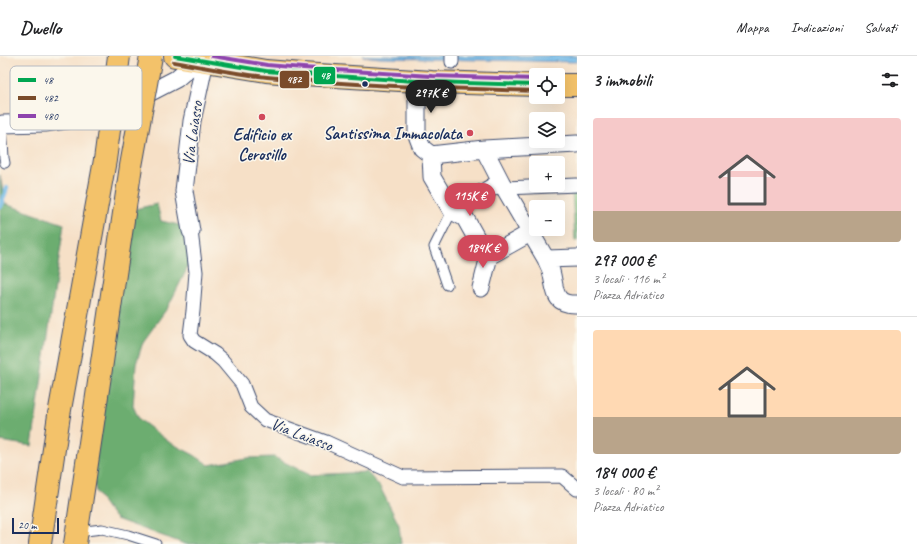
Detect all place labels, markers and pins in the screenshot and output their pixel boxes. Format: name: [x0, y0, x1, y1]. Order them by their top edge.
unlabelled marker: [360, 79, 370, 89]
pin: 297K €: [398, 80, 464, 114]
marker: Edificio ex Cerosillo: [257, 112, 267, 122]
place label: Santissima Immacolata: [323, 123, 464, 144]
place label: Edificio ex Cerosillo: [233, 124, 293, 165]
marker: Santissima Immacolata: [465, 128, 475, 138]
pin: 115K €: [437, 183, 503, 217]
pin: 184K €: [450, 235, 516, 269]

